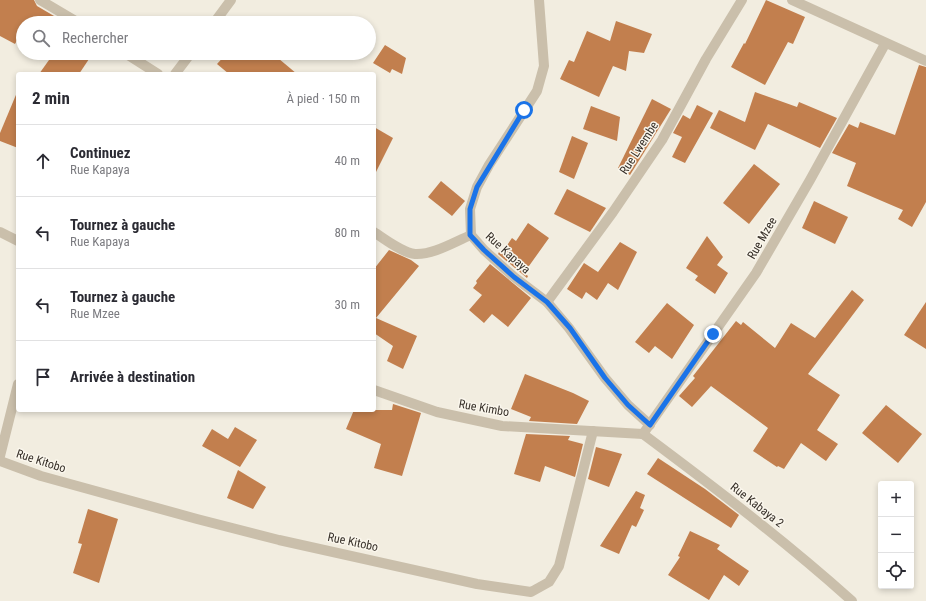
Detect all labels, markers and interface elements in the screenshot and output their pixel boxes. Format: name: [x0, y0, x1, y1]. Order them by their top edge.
search box: [16, 16, 376, 60]
icon: search: [30, 27, 52, 49]
text: Rechercher: [62, 29, 128, 47]
text: 2 min: [32, 88, 70, 108]
text: À pied · 150 m: [286, 91, 360, 106]
route start: [515, 101, 533, 119]
street label: Rue Lwembe: [617, 119, 661, 177]
text: Continuez: [70, 144, 131, 162]
icon: ahead: [32, 150, 54, 172]
text: 40 m: [334, 153, 360, 168]
text: Rue Kapaya: [70, 162, 130, 177]
street label: Rue Mzee: [744, 214, 780, 261]
text: Tournez à gauche: [70, 216, 175, 234]
icon: left: [32, 222, 54, 244]
text: 80 m: [334, 225, 360, 240]
street label: Rue Kapaya: [483, 229, 533, 277]
text: Rue Kapaya: [70, 234, 130, 249]
text: Tournez à gauche: [70, 288, 175, 306]
icon: left: [32, 294, 54, 316]
text: 30 m: [334, 297, 360, 312]
text: Rue Mzee: [70, 306, 120, 321]
route end: [704, 325, 722, 343]
icon: arrive: [32, 366, 54, 388]
text: Arrivée à destination: [70, 368, 195, 386]
street label: Rue Kimbo: [458, 397, 510, 419]
street label: Rue Kitobo: [14, 446, 68, 476]
street label: Rue Kabaya 2: [728, 480, 786, 530]
map controls: [878, 481, 914, 589]
button: +: [878, 481, 914, 517]
button: −: [878, 517, 914, 553]
street label: Rue Kitobo: [326, 530, 380, 554]
button: locate: [878, 553, 914, 589]

